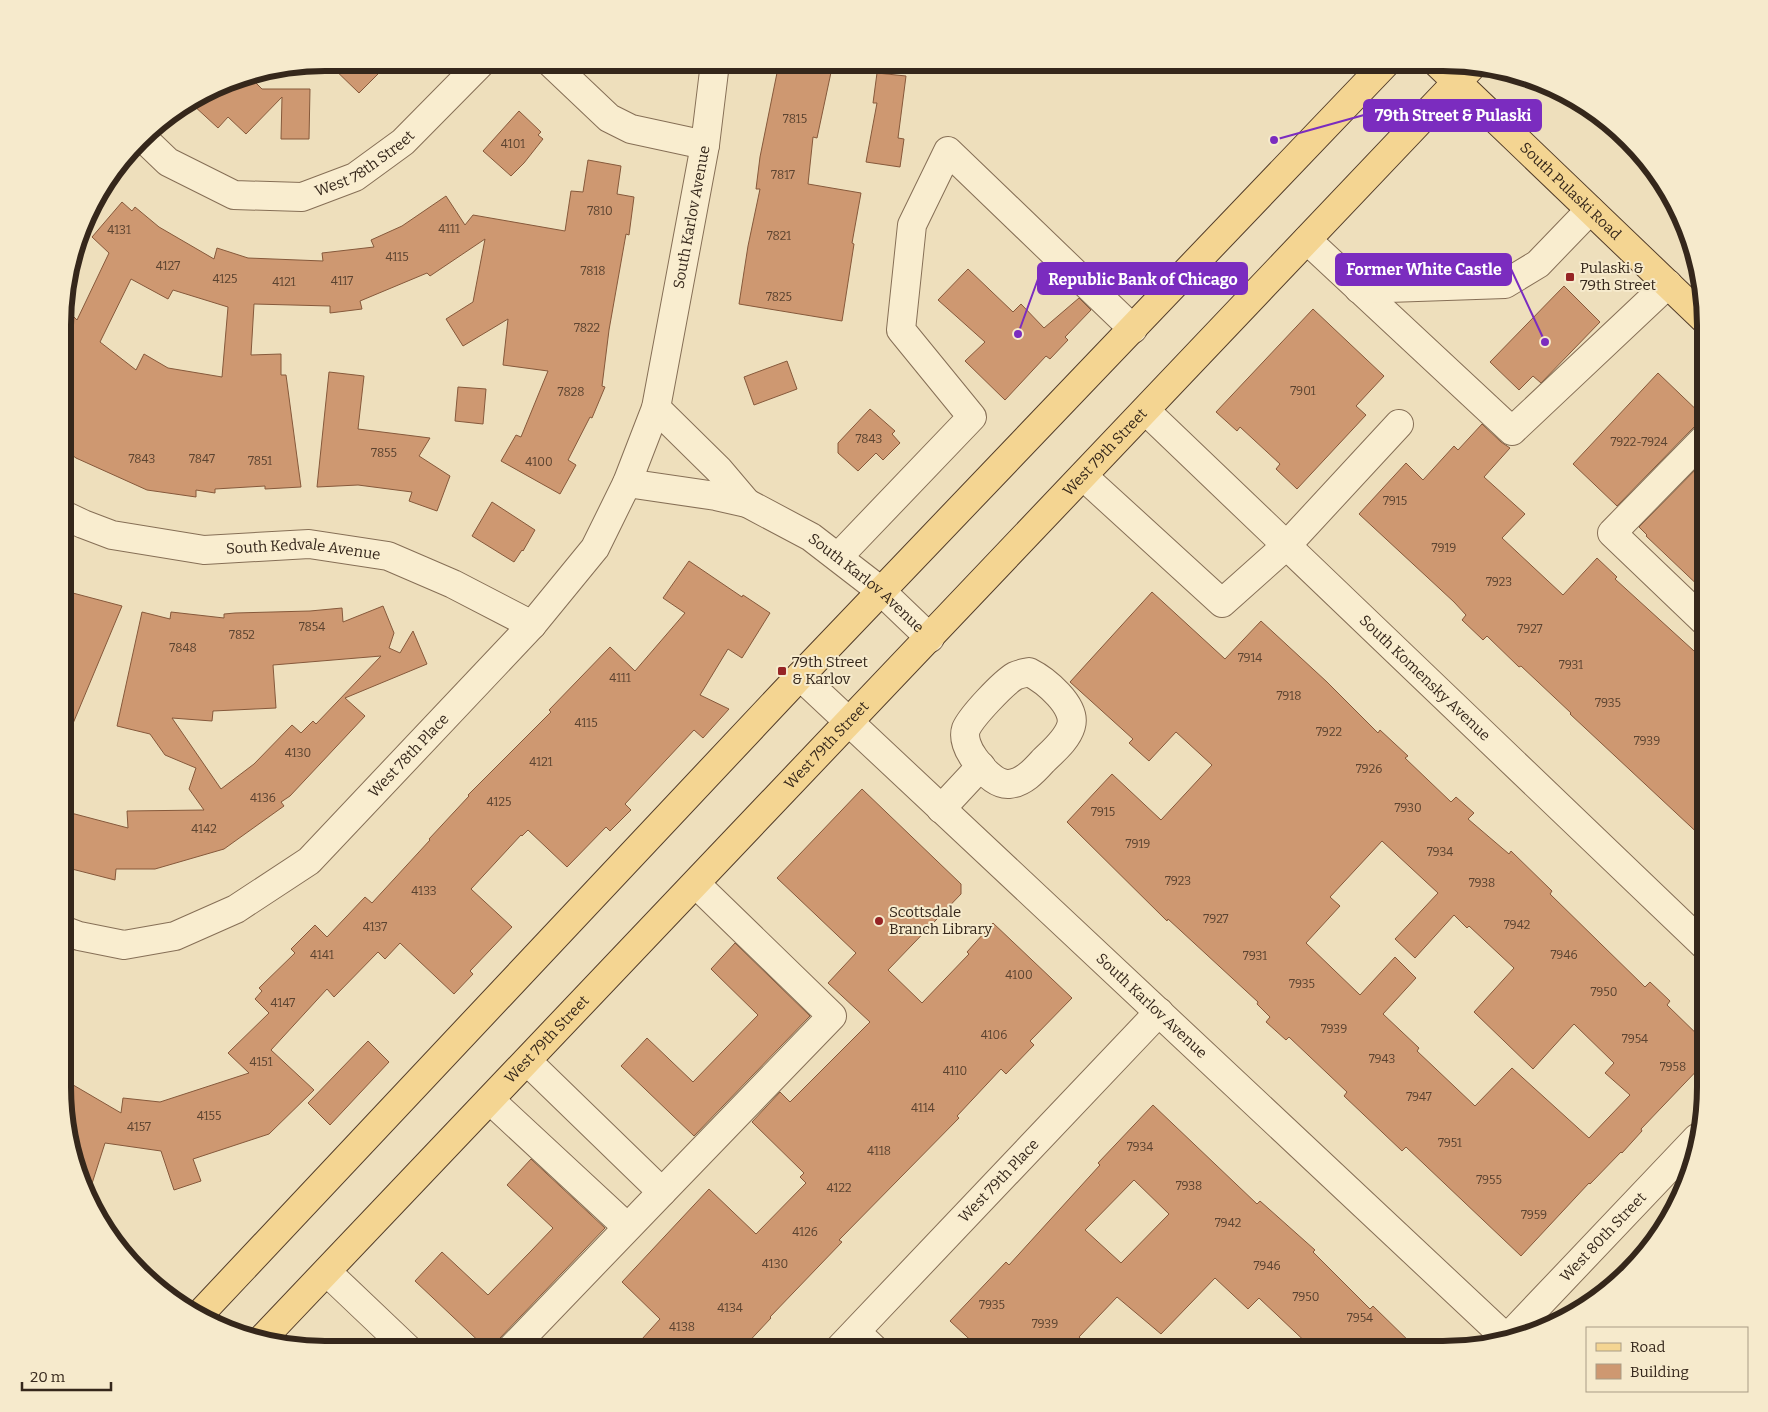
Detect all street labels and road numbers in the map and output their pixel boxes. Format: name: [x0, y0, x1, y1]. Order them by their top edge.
street label: West 78th Street: [312, 126, 419, 200]
street label: South Pulaski Road: [1516, 138, 1625, 244]
street label: South Karlov Avenue: [669, 144, 714, 290]
street label: West 79th Street: [1059, 404, 1151, 500]
street label: South Karlov Avenue: [805, 529, 928, 636]
street label: South Kedvale Avenue: [225, 535, 382, 564]
street label: South Komensky Avenue: [1356, 611, 1494, 745]
street label: West 79th Street: [781, 697, 873, 793]
street label: West 78th Place: [365, 710, 453, 801]
street label: South Karlov Avenue: [1092, 949, 1211, 1062]
street label: West 79th Street: [501, 991, 593, 1087]
street label: West 79th Place: [955, 1135, 1043, 1226]
street label: West 80th Street: [1556, 1188, 1650, 1285]

